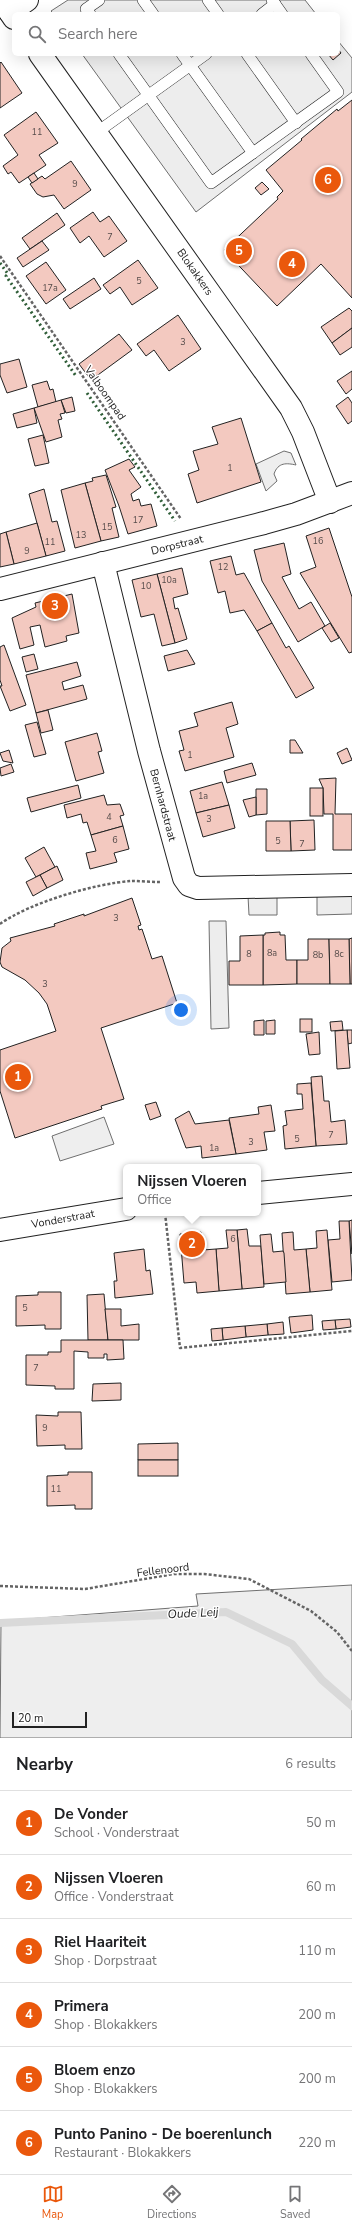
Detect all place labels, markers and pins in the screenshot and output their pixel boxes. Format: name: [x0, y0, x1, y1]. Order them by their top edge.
pin: 6: [315, 165, 341, 195]
pin: 5: [226, 236, 252, 266]
pin: 4: [279, 249, 305, 279]
pin: 3: [42, 591, 68, 621]
pin: 1: [5, 1062, 31, 1092]
pin: 2: [179, 1229, 205, 1259]

